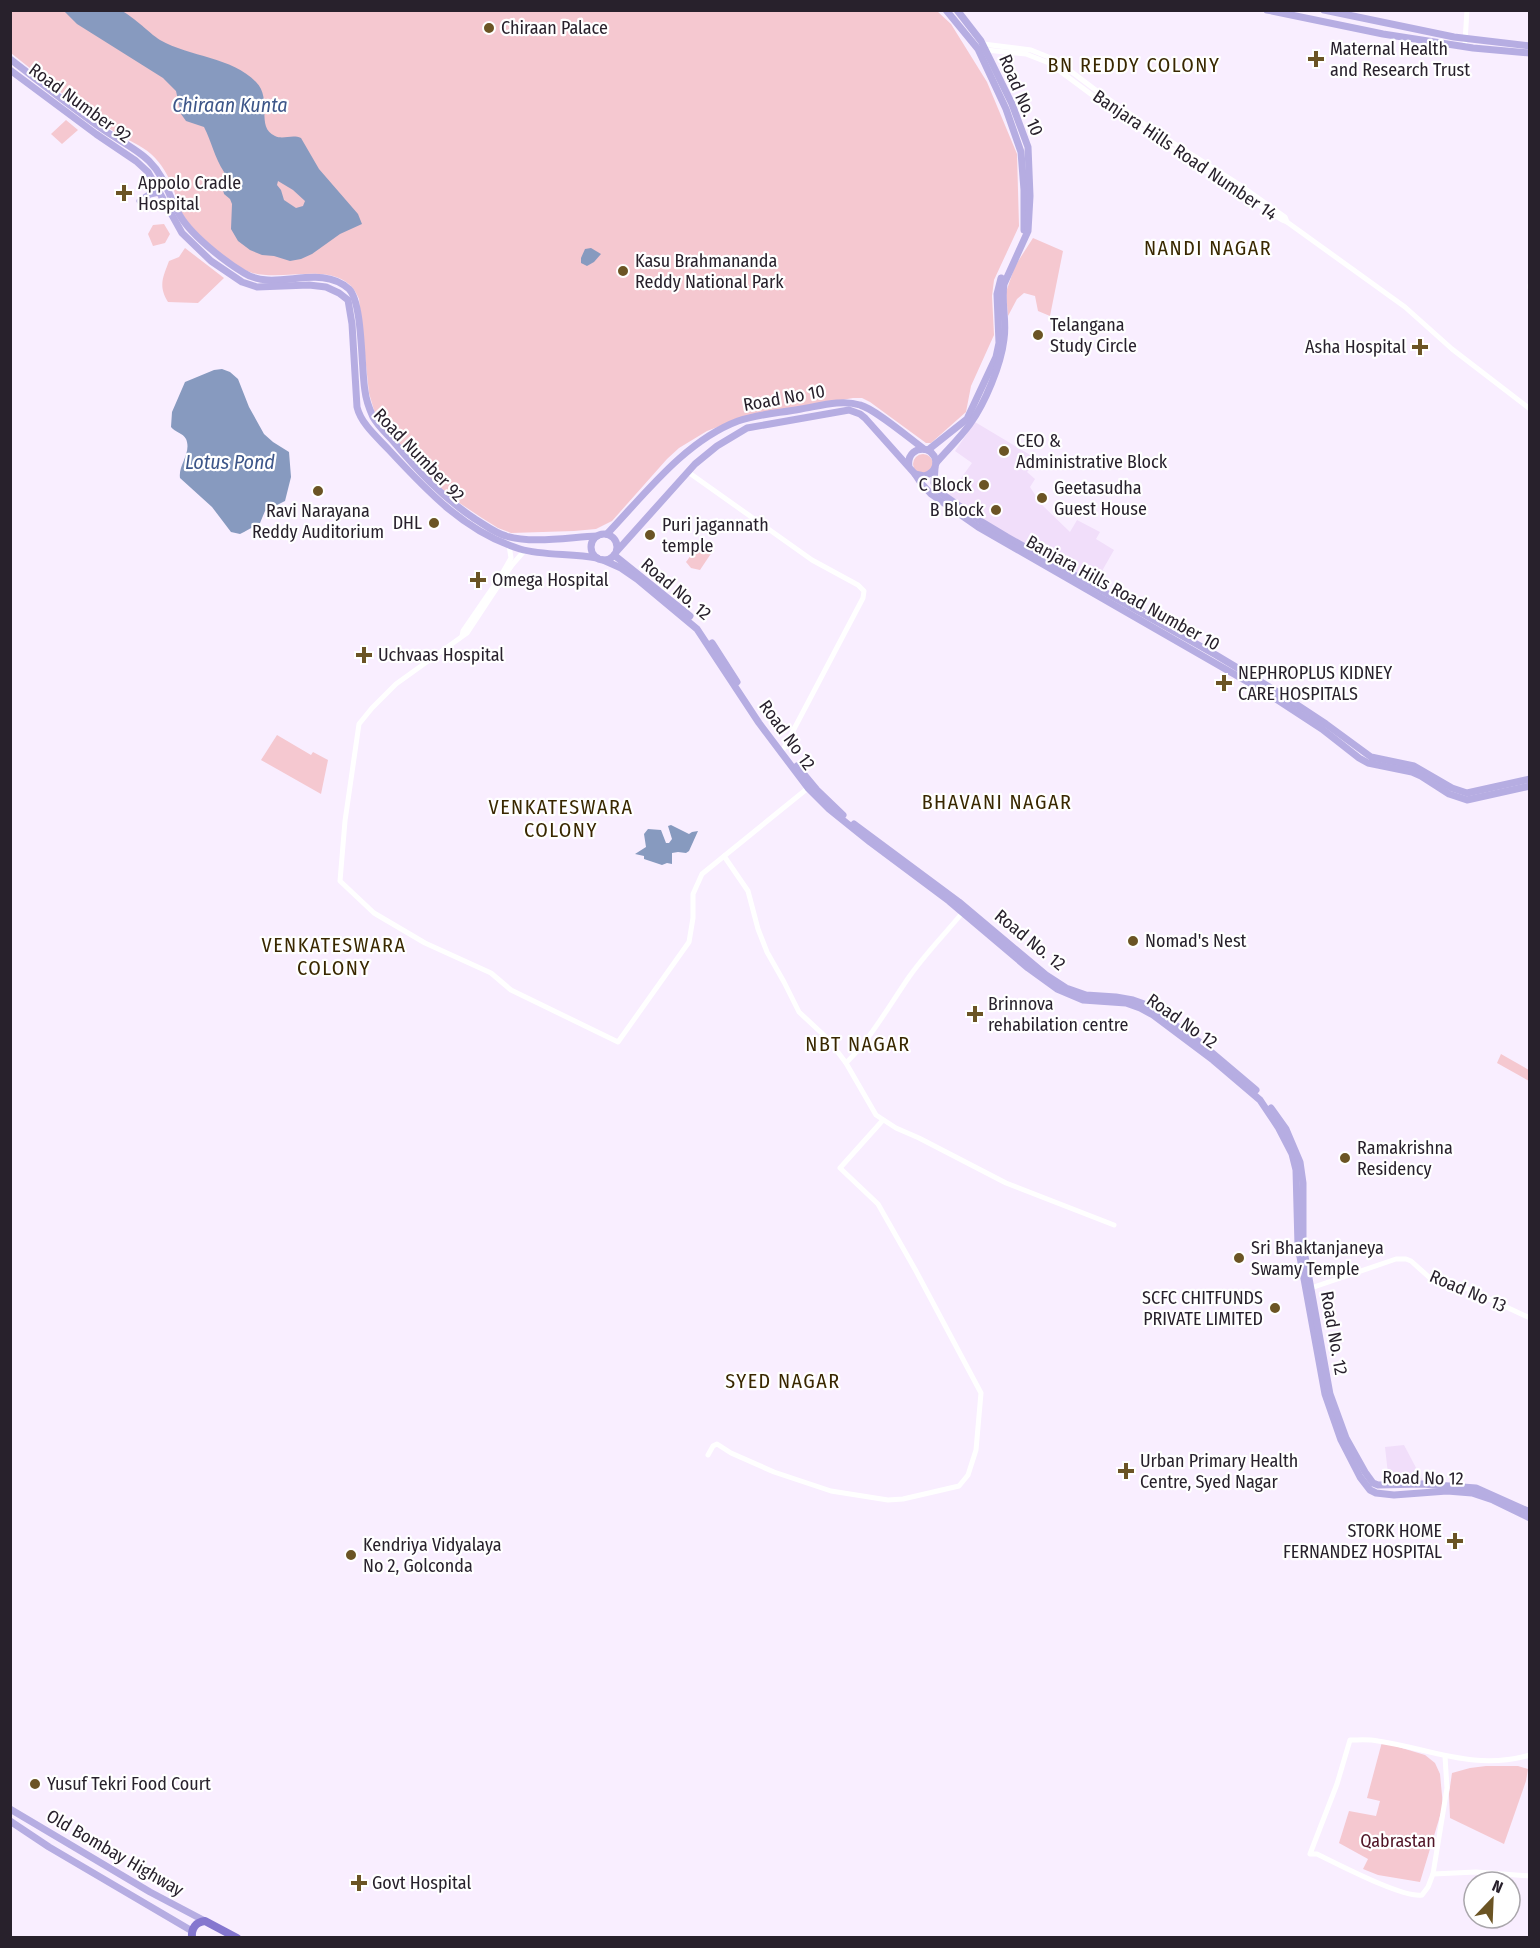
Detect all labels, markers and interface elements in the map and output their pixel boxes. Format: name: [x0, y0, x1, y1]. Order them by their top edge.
place label: Chiraan Palace: [501, 17, 608, 39]
marker: Chiraan Palace: [482, 21, 496, 35]
place label: Maternal Health and Research Trust: [1330, 38, 1470, 81]
marker: Maternal Health and Research Trust: [1307, 50, 1325, 68]
street label: Road No. 10: [994, 51, 1048, 139]
district label: BN REDDY COLONY: [1048, 53, 1220, 77]
street label: Road Number 92: [25, 59, 135, 148]
street label: Banjara Hills Road Number 14: [1089, 85, 1282, 225]
water label: Chiraan Kunta: [172, 93, 288, 117]
place label: Appolo Cradle Hospital: [138, 172, 241, 215]
marker: Appolo Cradle Hospital: [115, 184, 133, 202]
district label: NANDI NAGAR: [1144, 236, 1272, 260]
place label: Kasu Brahmananda Reddy National Park: [635, 250, 784, 293]
marker: Kasu Brahmananda Reddy National Park: [616, 264, 630, 278]
place label: Telangana Study Circle: [1050, 314, 1137, 357]
marker: Telangana Study Circle: [1031, 328, 1045, 342]
place label: Asha Hospital: [1305, 336, 1406, 358]
marker: Asha Hospital: [1411, 338, 1429, 356]
street label: Road No 10: [741, 380, 827, 416]
street label: Road Number 92: [369, 404, 469, 506]
place label: CEO & Administrative Block: [1016, 430, 1168, 473]
marker: CEO & Administrative Block: [997, 444, 1011, 458]
water label: Lotus Pond: [185, 450, 275, 474]
place label: C Block: [919, 474, 973, 496]
place label: Geetasudha Guest House: [1054, 477, 1147, 520]
marker: C Block: [977, 478, 991, 492]
marker: Ravi Narayana Reddy Auditorium: [311, 484, 325, 498]
marker: Geetasudha Guest House: [1035, 491, 1049, 505]
place label: B Block: [930, 499, 985, 521]
place label: Ravi Narayana Reddy Auditorium: [252, 500, 384, 543]
marker: B Block: [989, 503, 1003, 517]
place label: DHL: [393, 512, 422, 534]
place label: Puri jagannath temple: [662, 514, 769, 557]
marker: DHL: [427, 516, 441, 530]
marker: Puri jagannath temple: [643, 528, 657, 542]
street label: Banjara Hills Road Number 10: [1022, 530, 1224, 656]
street label: Road No. 12: [636, 553, 716, 625]
place label: Omega Hospital: [492, 569, 609, 591]
marker: Omega Hospital: [469, 571, 487, 589]
place label: Uchvaas Hospital: [378, 644, 504, 666]
marker: Uchvaas Hospital: [355, 646, 373, 664]
place label: NEPHROPLUS KIDNEY CARE HOSPITALS: [1238, 662, 1392, 705]
marker: NEPHROPLUS KIDNEY CARE HOSPITALS: [1215, 674, 1233, 692]
street label: Road No 12: [754, 696, 820, 774]
district label: BHAVANI NAGAR: [922, 790, 1072, 814]
district label: VENKATESWARA COLONY: [489, 795, 633, 842]
street label: Road No. 12: [990, 905, 1070, 975]
place label: Nomad's Nest: [1145, 930, 1247, 952]
district label: VENKATESWARA COLONY: [262, 933, 406, 980]
marker: Nomad's Nest: [1126, 934, 1140, 948]
street label: Road No 12: [1142, 989, 1222, 1053]
place label: Brinnova rehabilation centre: [988, 993, 1129, 1036]
marker: Brinnova rehabilation centre: [966, 1005, 984, 1023]
district label: NBT NAGAR: [805, 1032, 911, 1056]
place label: Ramakrishna Residency: [1357, 1137, 1453, 1180]
marker: Ramakrishna Residency: [1338, 1151, 1352, 1165]
place label: Sri Bhaktanjaneya Swamy Temple: [1251, 1237, 1384, 1280]
marker: Sri Bhaktanjaneya Swamy Temple: [1232, 1251, 1246, 1265]
street label: Road No 13: [1426, 1265, 1510, 1317]
place label: SCFC CHITFUNDS PRIVATE LIMITED: [1142, 1287, 1263, 1330]
street label: Road No. 12: [1316, 1289, 1352, 1377]
marker: SCFC CHITFUNDS PRIVATE LIMITED: [1268, 1301, 1282, 1315]
district label: SYED NAGAR: [725, 1369, 841, 1393]
place label: Urban Primary Health Centre, Syed Nagar: [1140, 1450, 1298, 1493]
marker: Urban Primary Health Centre, Syed Nagar: [1117, 1462, 1135, 1480]
street label: Road No 12: [1382, 1466, 1464, 1490]
place label: STORK HOME FERNANDEZ HOSPITAL: [1283, 1520, 1442, 1563]
marker: STORK HOME FERNANDEZ HOSPITAL: [1446, 1532, 1464, 1550]
place label: Kendriya Vidyalaya No 2, Golconda: [363, 1534, 502, 1577]
marker: Kendriya Vidyalaya No 2, Golconda: [344, 1548, 358, 1562]
place label: Yusuf Tekri Food Court: [47, 1773, 211, 1795]
marker: Yusuf Tekri Food Court: [28, 1777, 42, 1791]
street label: Old Bombay Highway: [42, 1805, 188, 1901]
park label: Qabrastan: [1360, 1830, 1436, 1852]
north arrow: [1462, 1870, 1522, 1930]
place label: Govt Hospital: [372, 1872, 471, 1894]
marker: Govt Hospital: [350, 1874, 368, 1892]
text: N: [1490, 1876, 1506, 1897]

